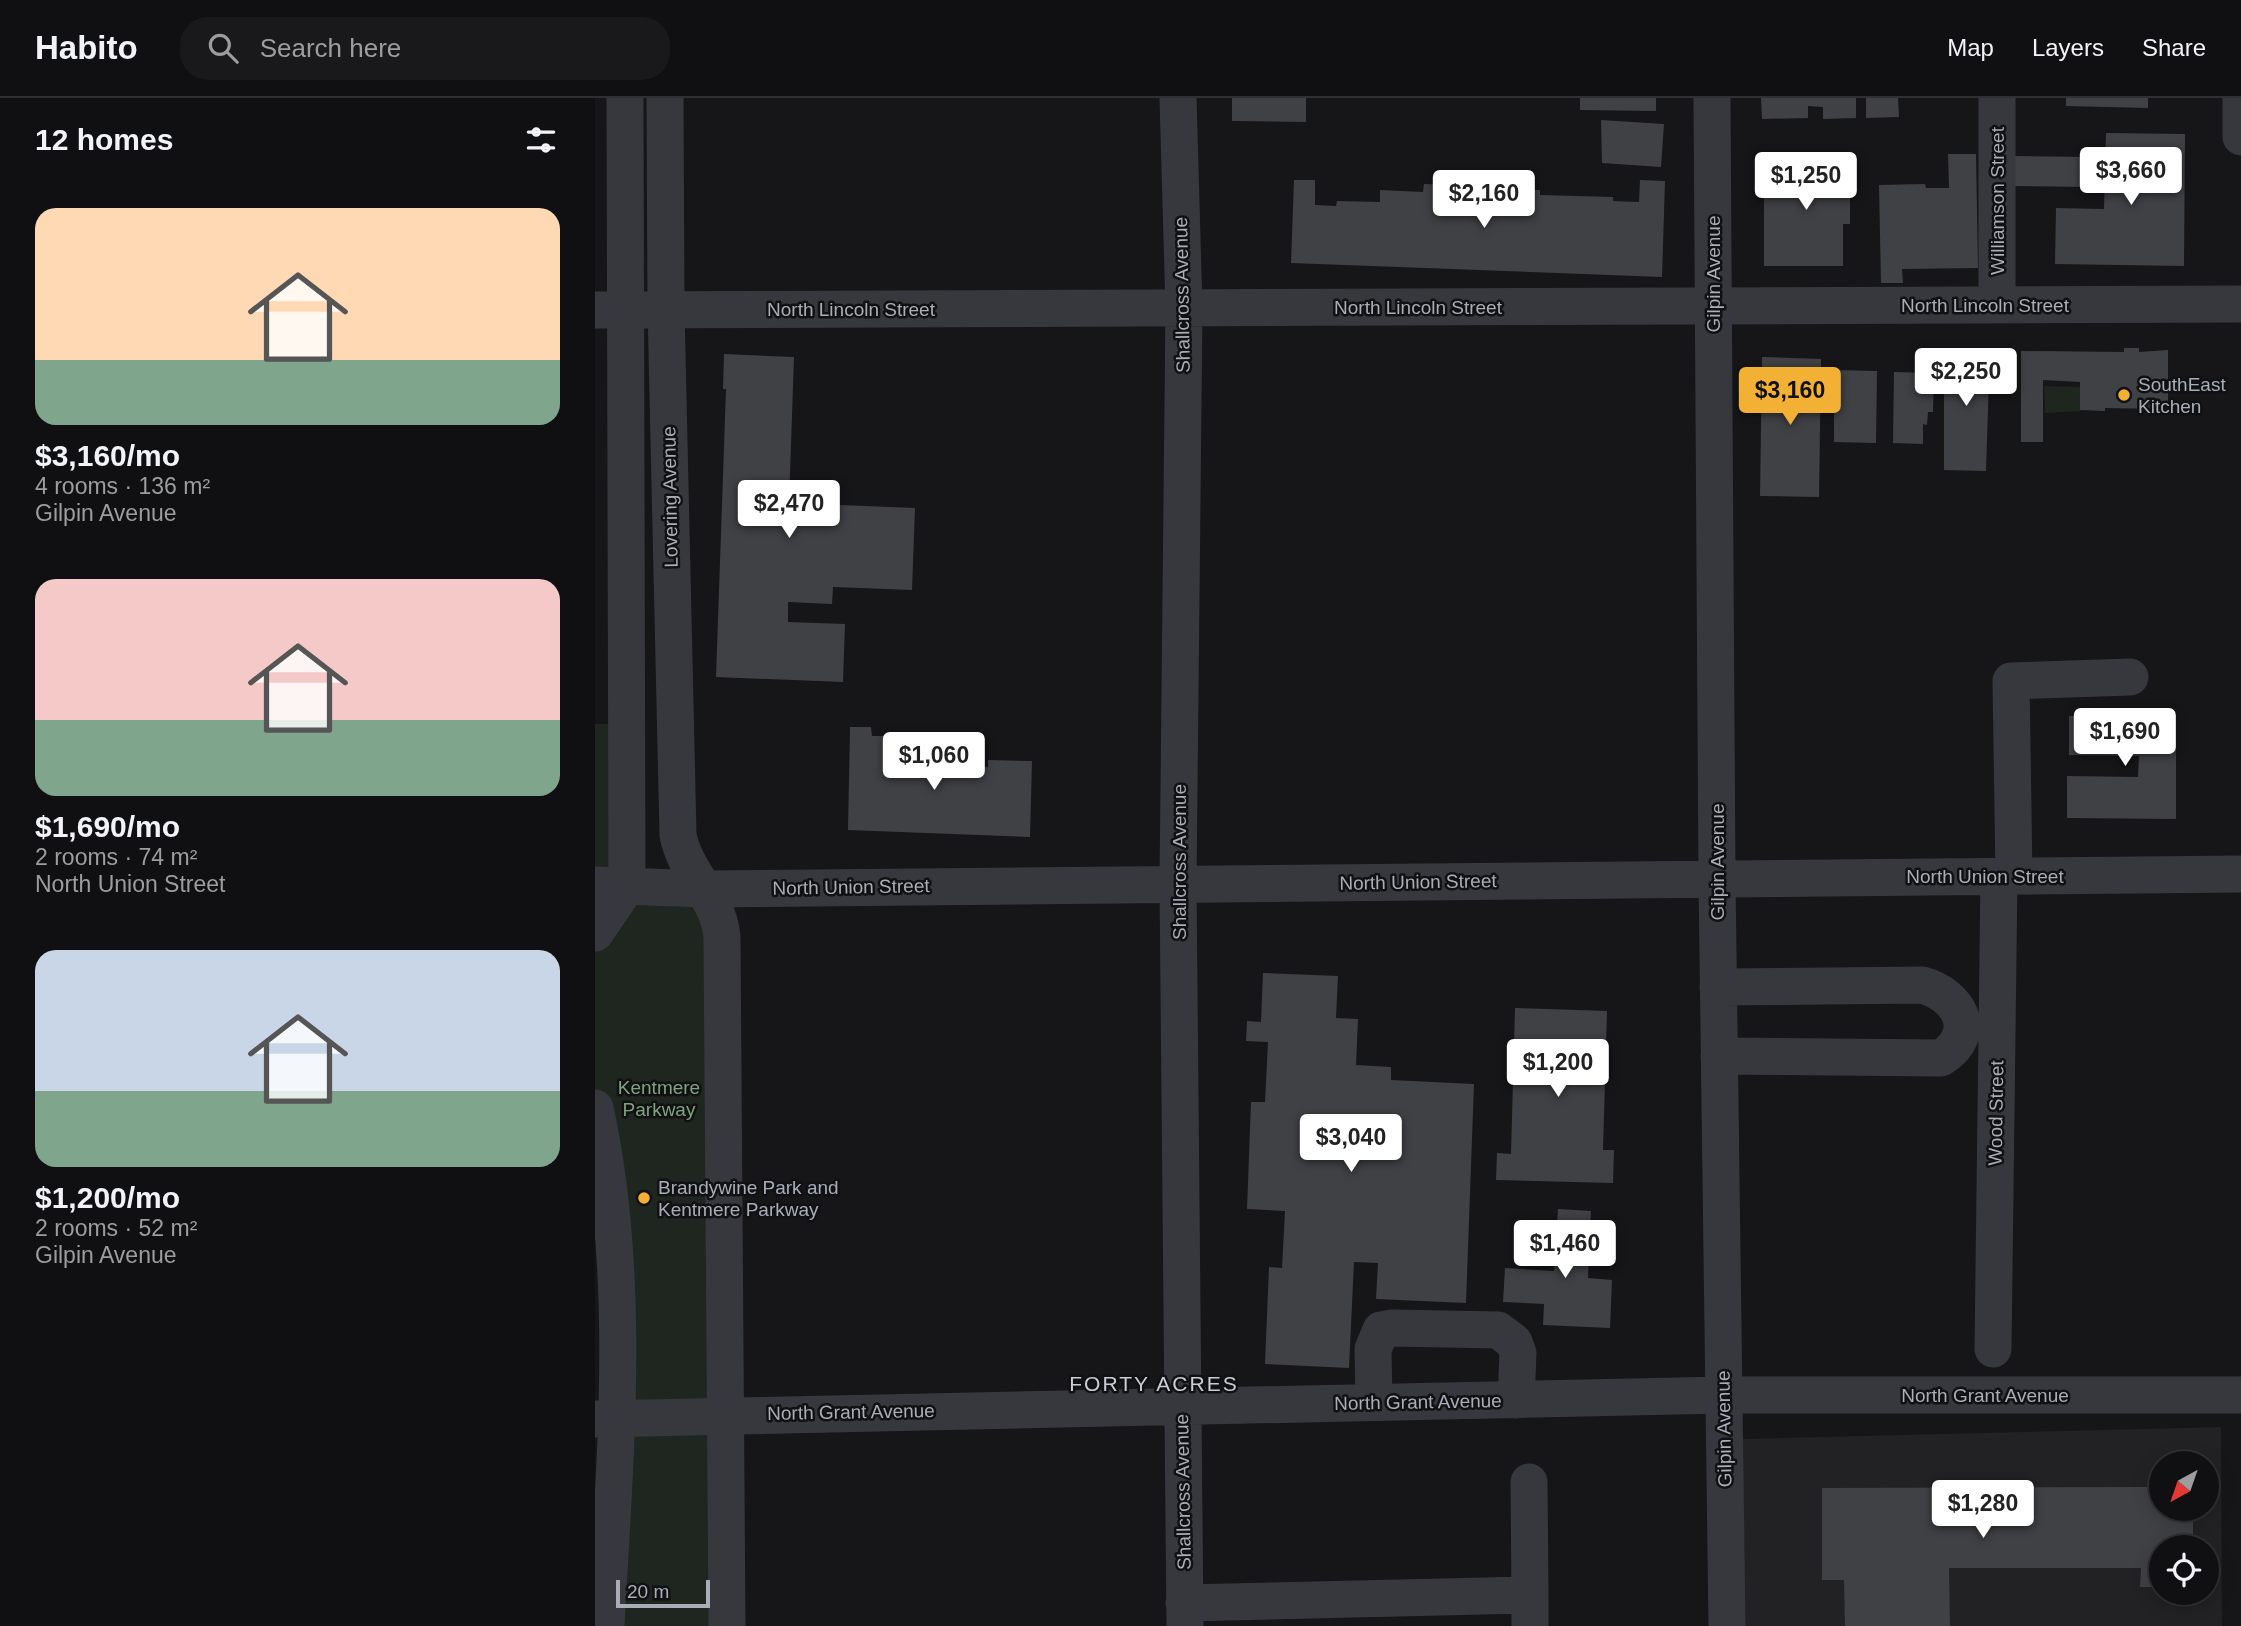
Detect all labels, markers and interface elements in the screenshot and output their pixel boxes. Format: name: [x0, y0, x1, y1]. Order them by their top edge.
search box: [180, 17, 670, 80]
text: Habito: [35, 29, 138, 66]
icon: search: [204, 29, 242, 67]
text: Search here: [260, 33, 401, 63]
text: Map: [1947, 34, 1994, 61]
text: Layers: [2032, 34, 2104, 61]
text: Share: [2142, 34, 2206, 61]
icon: filters: [522, 121, 560, 159]
text: 12 homes: [35, 123, 173, 156]
street label: Williamson Street: [1987, 126, 2008, 275]
pin: $3,660: [2074, 148, 2188, 207]
pin: $1,250: [1749, 152, 1863, 212]
text: $3,660: [2096, 157, 2166, 183]
text: $1,250: [1771, 162, 1841, 188]
pin: $2,160: [1427, 170, 1541, 230]
text: $2,160: [1449, 180, 1519, 206]
street label: Gilpin Avenue: [1703, 216, 1724, 332]
street label: Shallcross Avenue: [1170, 217, 1194, 373]
icon: home: [235, 254, 361, 380]
street label: North Lincoln Street: [1901, 295, 2070, 316]
street label: North Lincoln Street: [1334, 297, 1503, 318]
street label: North Lincoln Street: [767, 299, 936, 320]
pin: $2,250: [1909, 348, 2023, 408]
text: $2,250: [1931, 358, 2001, 384]
pin: $3,160: [1733, 368, 1847, 427]
place label: SouthEast Kitchen: [2138, 374, 2226, 417]
text: $3,160: [1755, 377, 1825, 403]
marker: SouthEast Kitchen: [2116, 387, 2132, 403]
street label: Lovering Avenue: [658, 426, 682, 568]
text: $3,160/mo: [35, 439, 180, 472]
text: 4 rooms · 136 m²: [35, 473, 210, 499]
pin: $2,470: [732, 480, 846, 540]
text: $2,470: [754, 490, 824, 516]
text: Gilpin Avenue: [35, 500, 177, 526]
icon: home: [235, 625, 361, 751]
pin: $1,690: [2068, 708, 2182, 768]
text: $1,690: [2090, 718, 2160, 744]
pin: $1,060: [877, 732, 991, 792]
text: $1,060: [899, 742, 969, 768]
street label: Shallcross Avenue: [1169, 784, 1190, 940]
street label: Gilpin Avenue: [1707, 804, 1728, 920]
text: $1,690/mo: [35, 810, 180, 843]
text: 2 rooms · 74 m²: [35, 844, 197, 870]
street label: North Union Street: [1906, 866, 2064, 887]
street label: North Union Street: [1339, 870, 1498, 894]
text: North Union Street: [35, 871, 225, 897]
street label: North Union Street: [772, 875, 931, 899]
icon: home: [235, 996, 361, 1122]
pin: $1,200: [1501, 1040, 1615, 1099]
text: $1,200: [1523, 1049, 1593, 1075]
street label: Wood Street: [1985, 1059, 2007, 1166]
park label: Kentmere Parkway: [618, 1077, 700, 1120]
pin: $3,040: [1294, 1114, 1408, 1174]
text: $3,040: [1316, 1124, 1386, 1150]
place label: Brandywine Park and Kentmere Parkway: [658, 1177, 839, 1220]
text: $1,200/mo: [35, 1181, 180, 1214]
marker: Brandywine Park and Kentmere Parkway: [636, 1190, 652, 1206]
text: 2 rooms · 52 m²: [35, 1215, 197, 1241]
pin: $1,460: [1508, 1220, 1622, 1280]
text: $1,460: [1530, 1230, 1600, 1256]
text: Gilpin Avenue: [35, 1242, 177, 1268]
street label: Gilpin Avenue: [1712, 1370, 1736, 1488]
district label: FORTY ACRES: [1069, 1372, 1239, 1395]
street label: North Grant Avenue: [1901, 1385, 2069, 1406]
street label: North Grant Avenue: [1334, 1390, 1502, 1414]
street label: North Grant Avenue: [767, 1400, 935, 1424]
street label: Shallcross Avenue: [1171, 1414, 1195, 1570]
north arrow: [2149, 1451, 2219, 1521]
map controls: [2149, 1451, 2219, 1605]
pin: $1,280: [1926, 1480, 2040, 1540]
text: $1,280: [1948, 1490, 2018, 1516]
button: locate: [2149, 1535, 2219, 1605]
scale bar: [616, 1577, 711, 1609]
text: 20 m: [627, 1581, 669, 1602]

